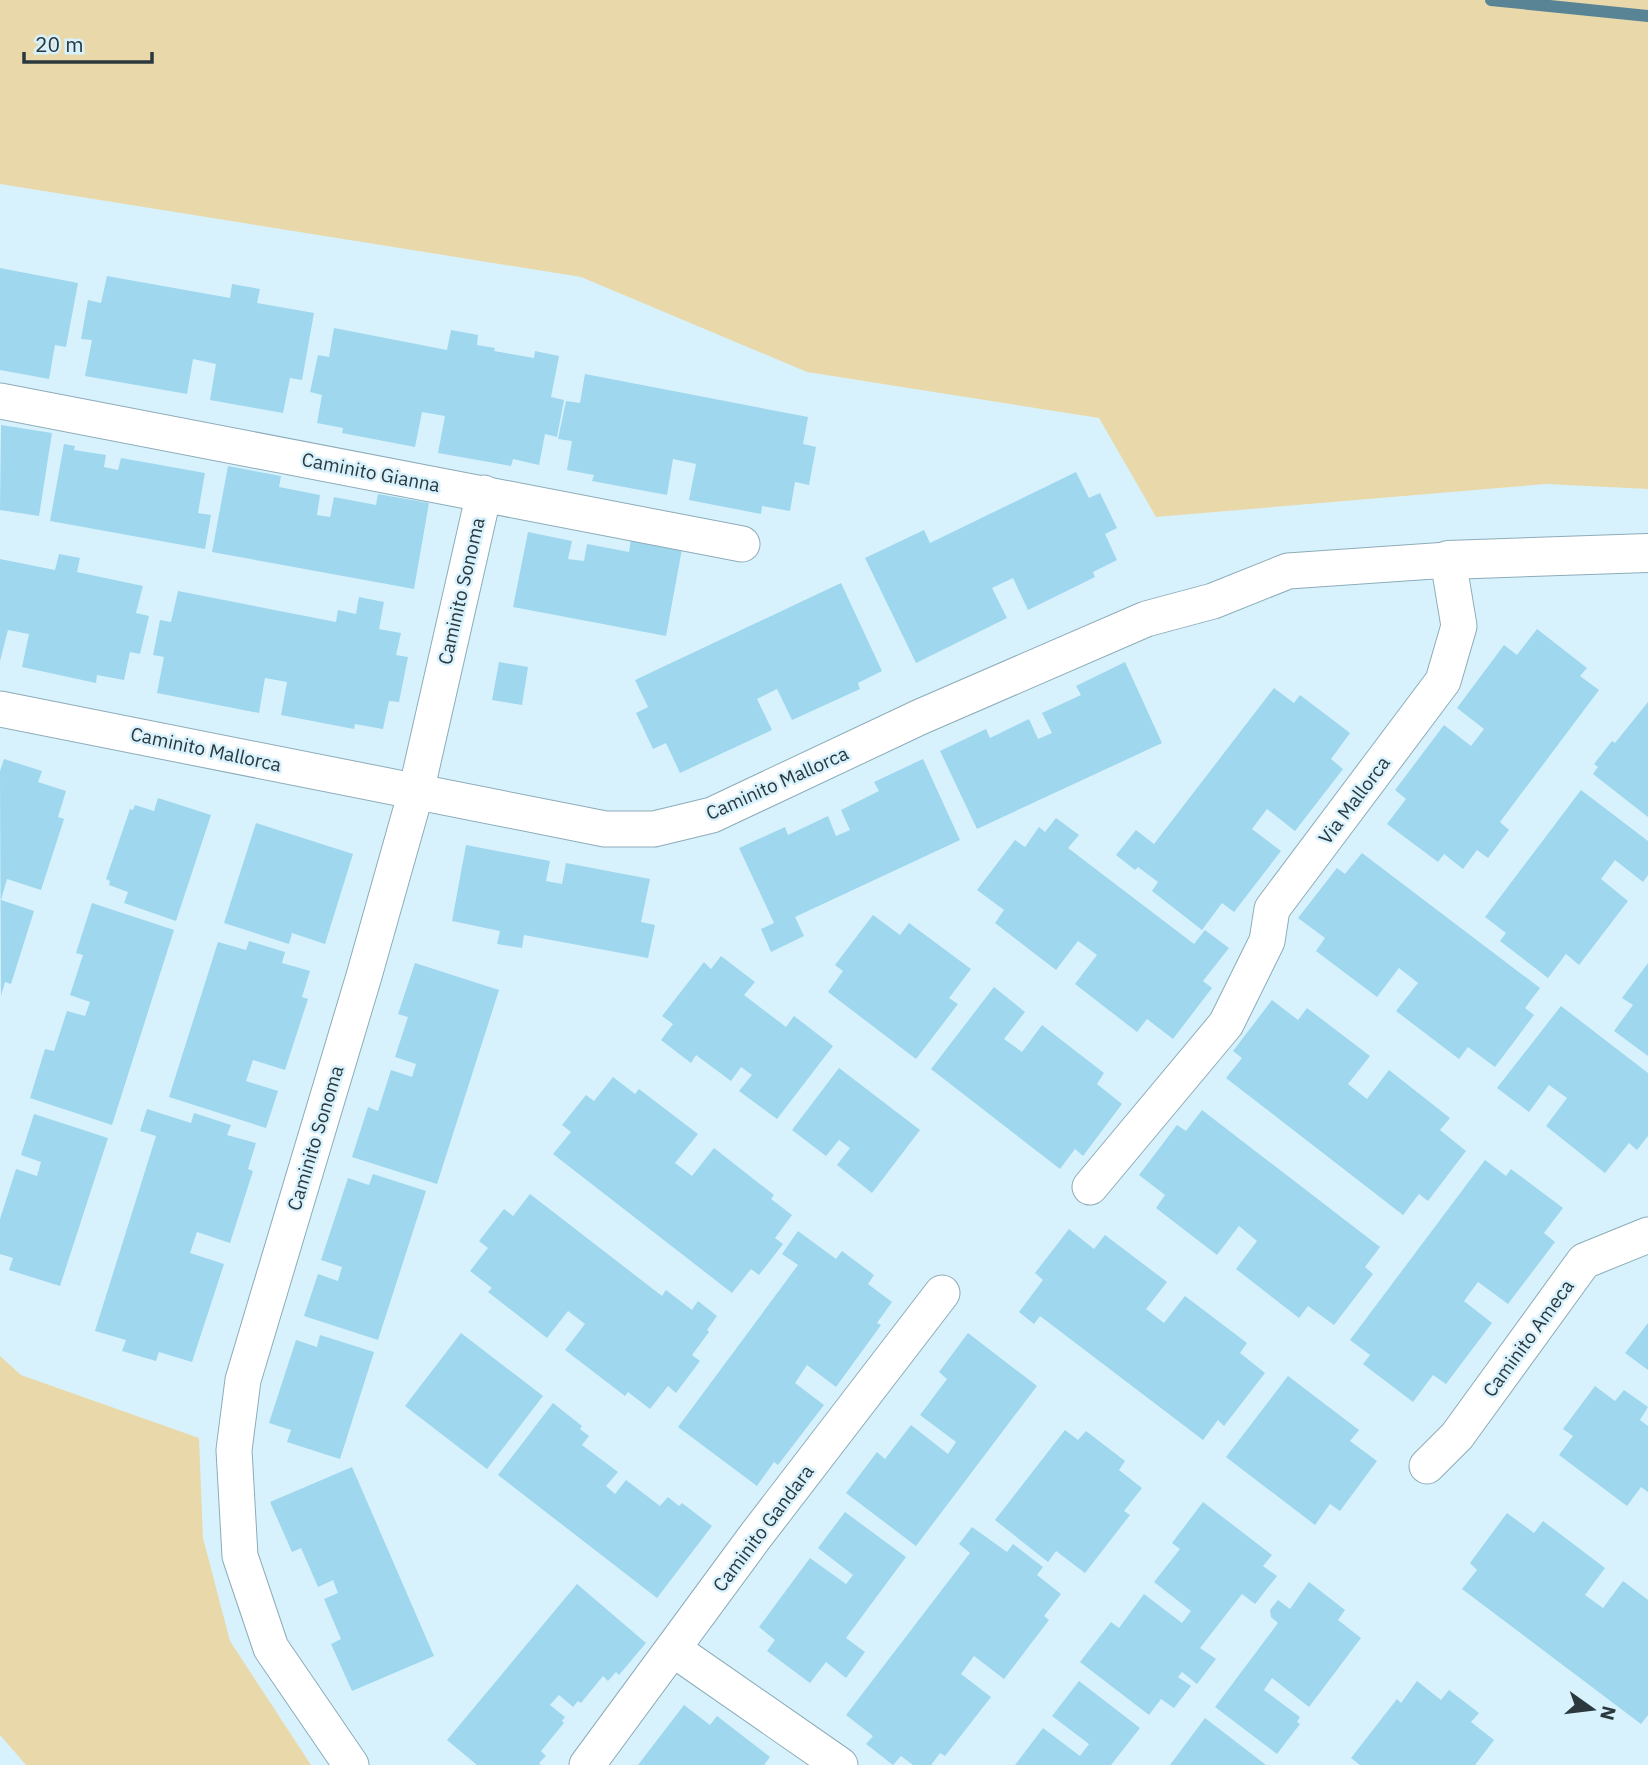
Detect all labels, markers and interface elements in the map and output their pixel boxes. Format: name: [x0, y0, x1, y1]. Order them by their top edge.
scale bar: [24, 21, 152, 65]
text: 20 m: [35, 30, 84, 58]
street label: Caminito Gianna: [300, 447, 442, 497]
street label: Caminito Sonoma: [432, 515, 490, 667]
street label: Caminito Mallorca: [128, 721, 284, 777]
street label: Caminito Mallorca: [702, 741, 852, 825]
street label: Via Mallorca: [1313, 751, 1395, 849]
street label: Caminito Sonoma: [282, 1063, 348, 1213]
street label: Caminito Ameca: [1477, 1275, 1579, 1401]
street label: Caminito Gandara: [707, 1460, 819, 1596]
north arrow: [1557, 1674, 1627, 1744]
text: N: [1595, 1704, 1622, 1723]

